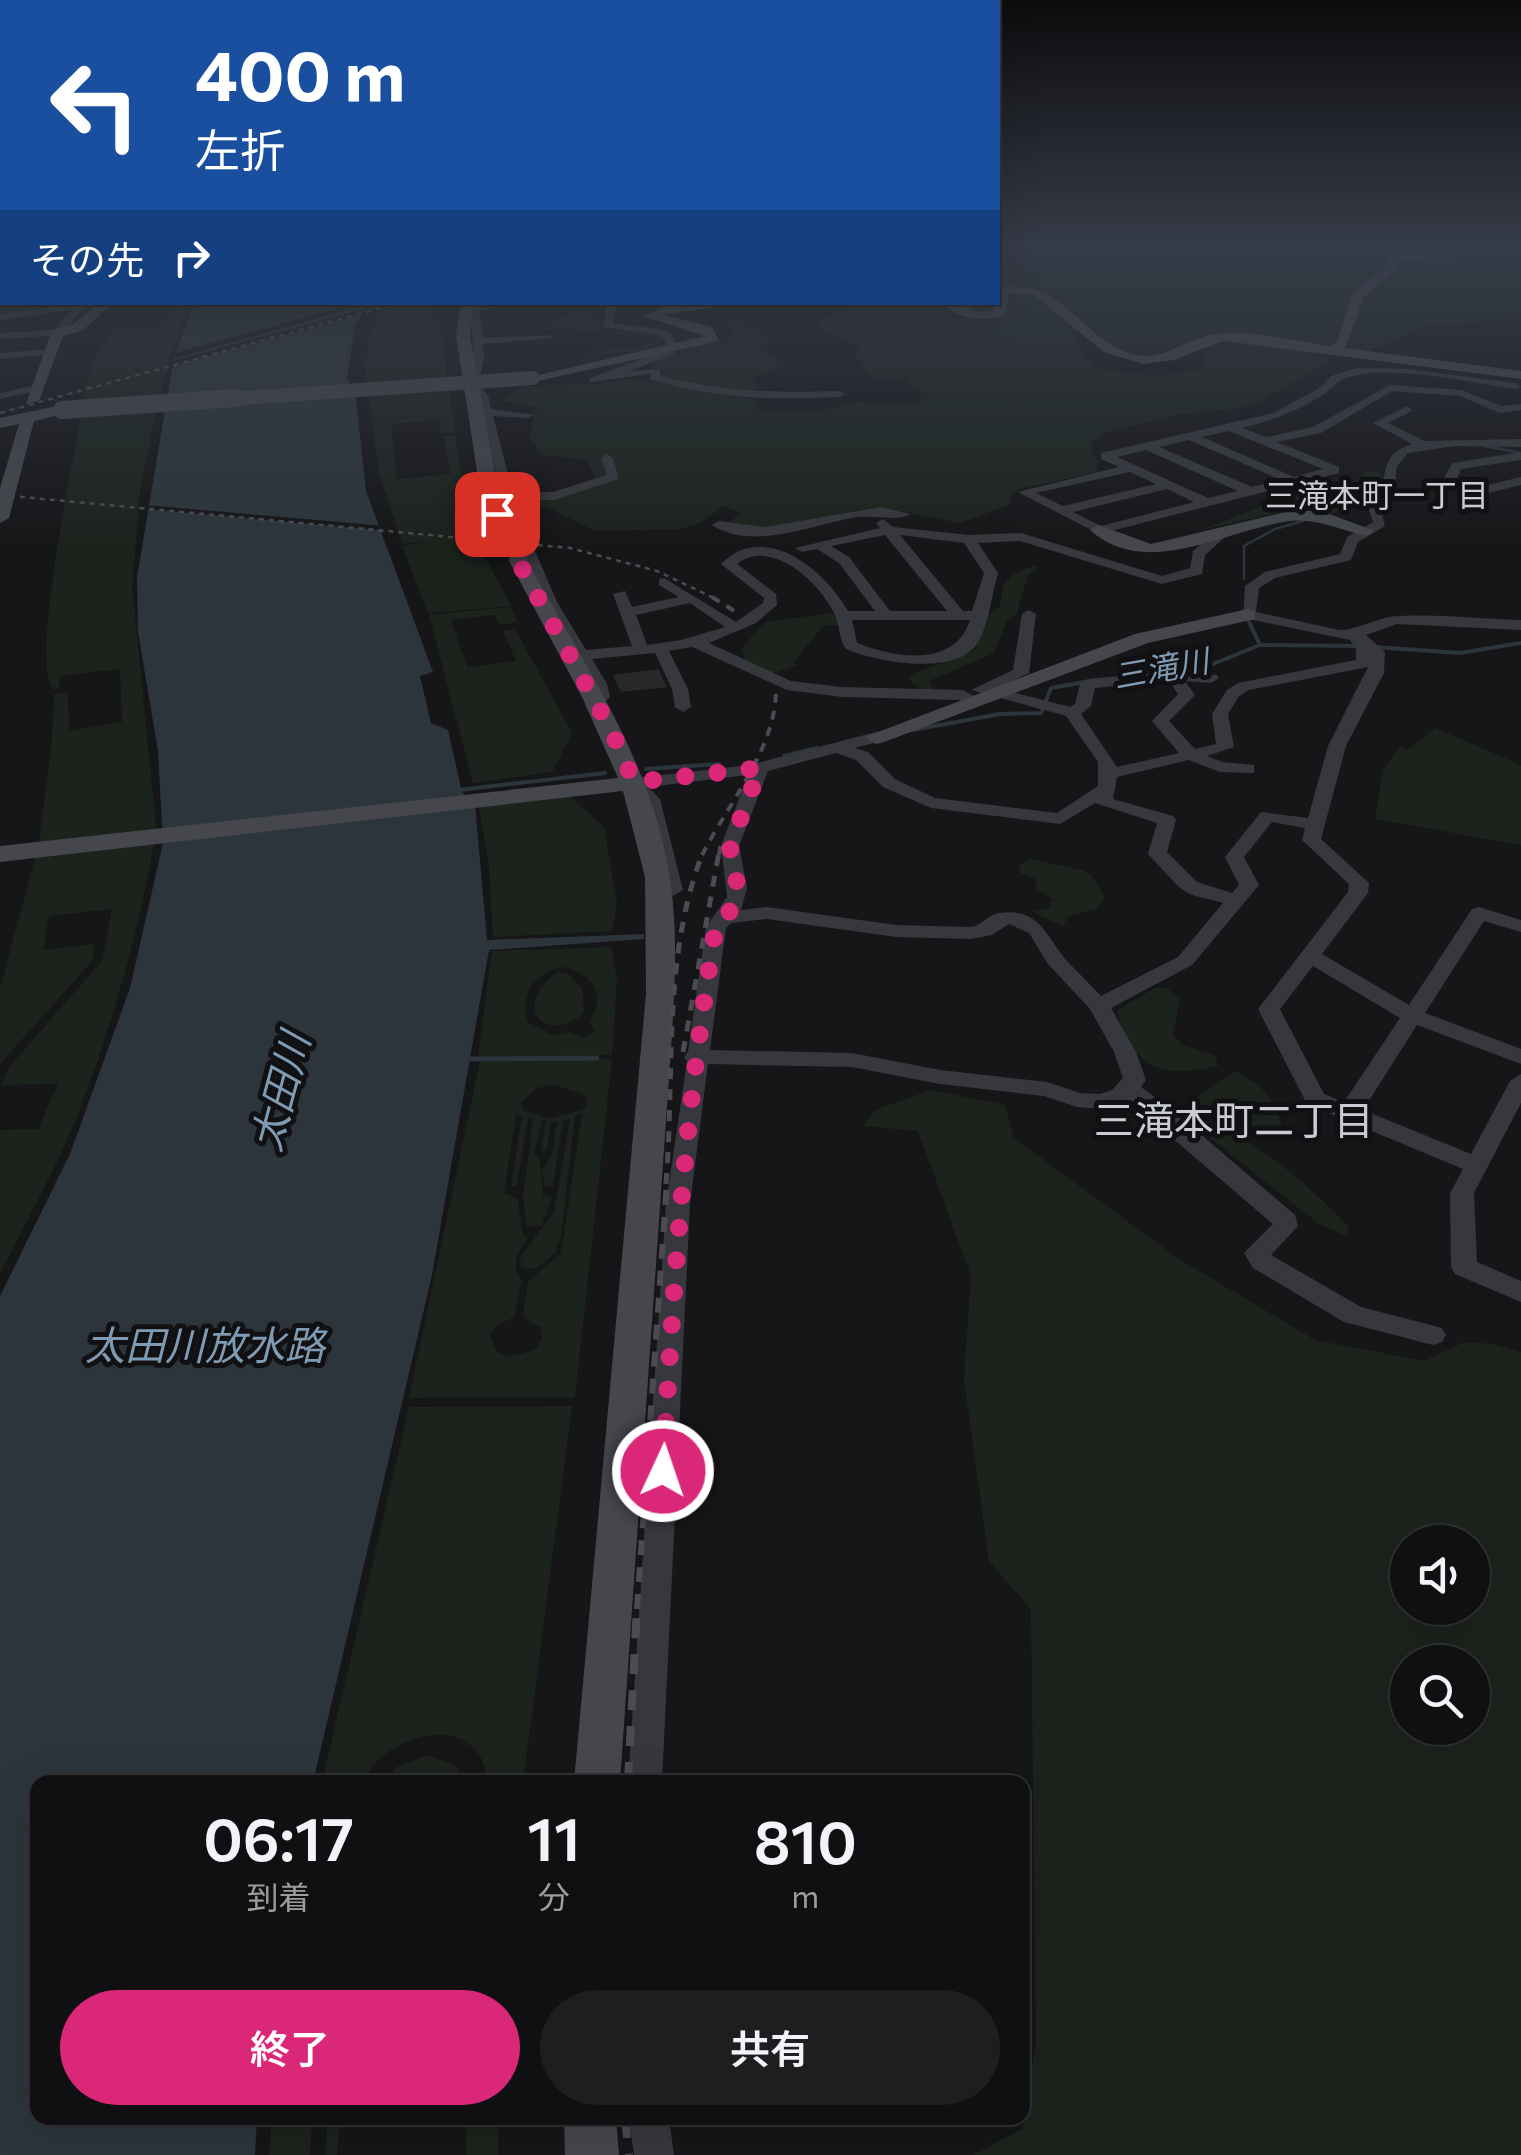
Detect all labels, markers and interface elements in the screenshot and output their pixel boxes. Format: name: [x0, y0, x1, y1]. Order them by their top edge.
text: 400 m: [195, 30, 405, 115]
icon: left: [30, 40, 160, 170]
text: 左折: [195, 121, 285, 176]
icon: right: [164, 230, 219, 285]
text: その先: [30, 235, 144, 282]
pin: [455, 472, 540, 557]
district label: 三滝本町一丁目: [1265, 474, 1489, 514]
icon: arrive: [470, 487, 525, 542]
water label: 三滝川: [1110, 638, 1214, 695]
water label: 太田川: [239, 1023, 319, 1156]
district label: 三滝本町二丁目: [1094, 1094, 1374, 1143]
water label: 太田川放水路: [85, 1319, 328, 1368]
position arrow: [611, 1419, 715, 1523]
map controls: [1390, 1525, 1490, 1745]
button: sound: [1390, 1525, 1490, 1625]
button: search: [1390, 1645, 1490, 1745]
text: 06:17: [203, 1800, 354, 1873]
text: 11: [527, 1800, 581, 1873]
text: 810: [754, 1803, 857, 1876]
text: m: [791, 1875, 819, 1915]
text: 到着: [247, 1876, 311, 1916]
text: 分: [538, 1876, 570, 1916]
button: 終了: [60, 1990, 520, 2105]
button: 共有: [540, 1990, 1000, 2105]

